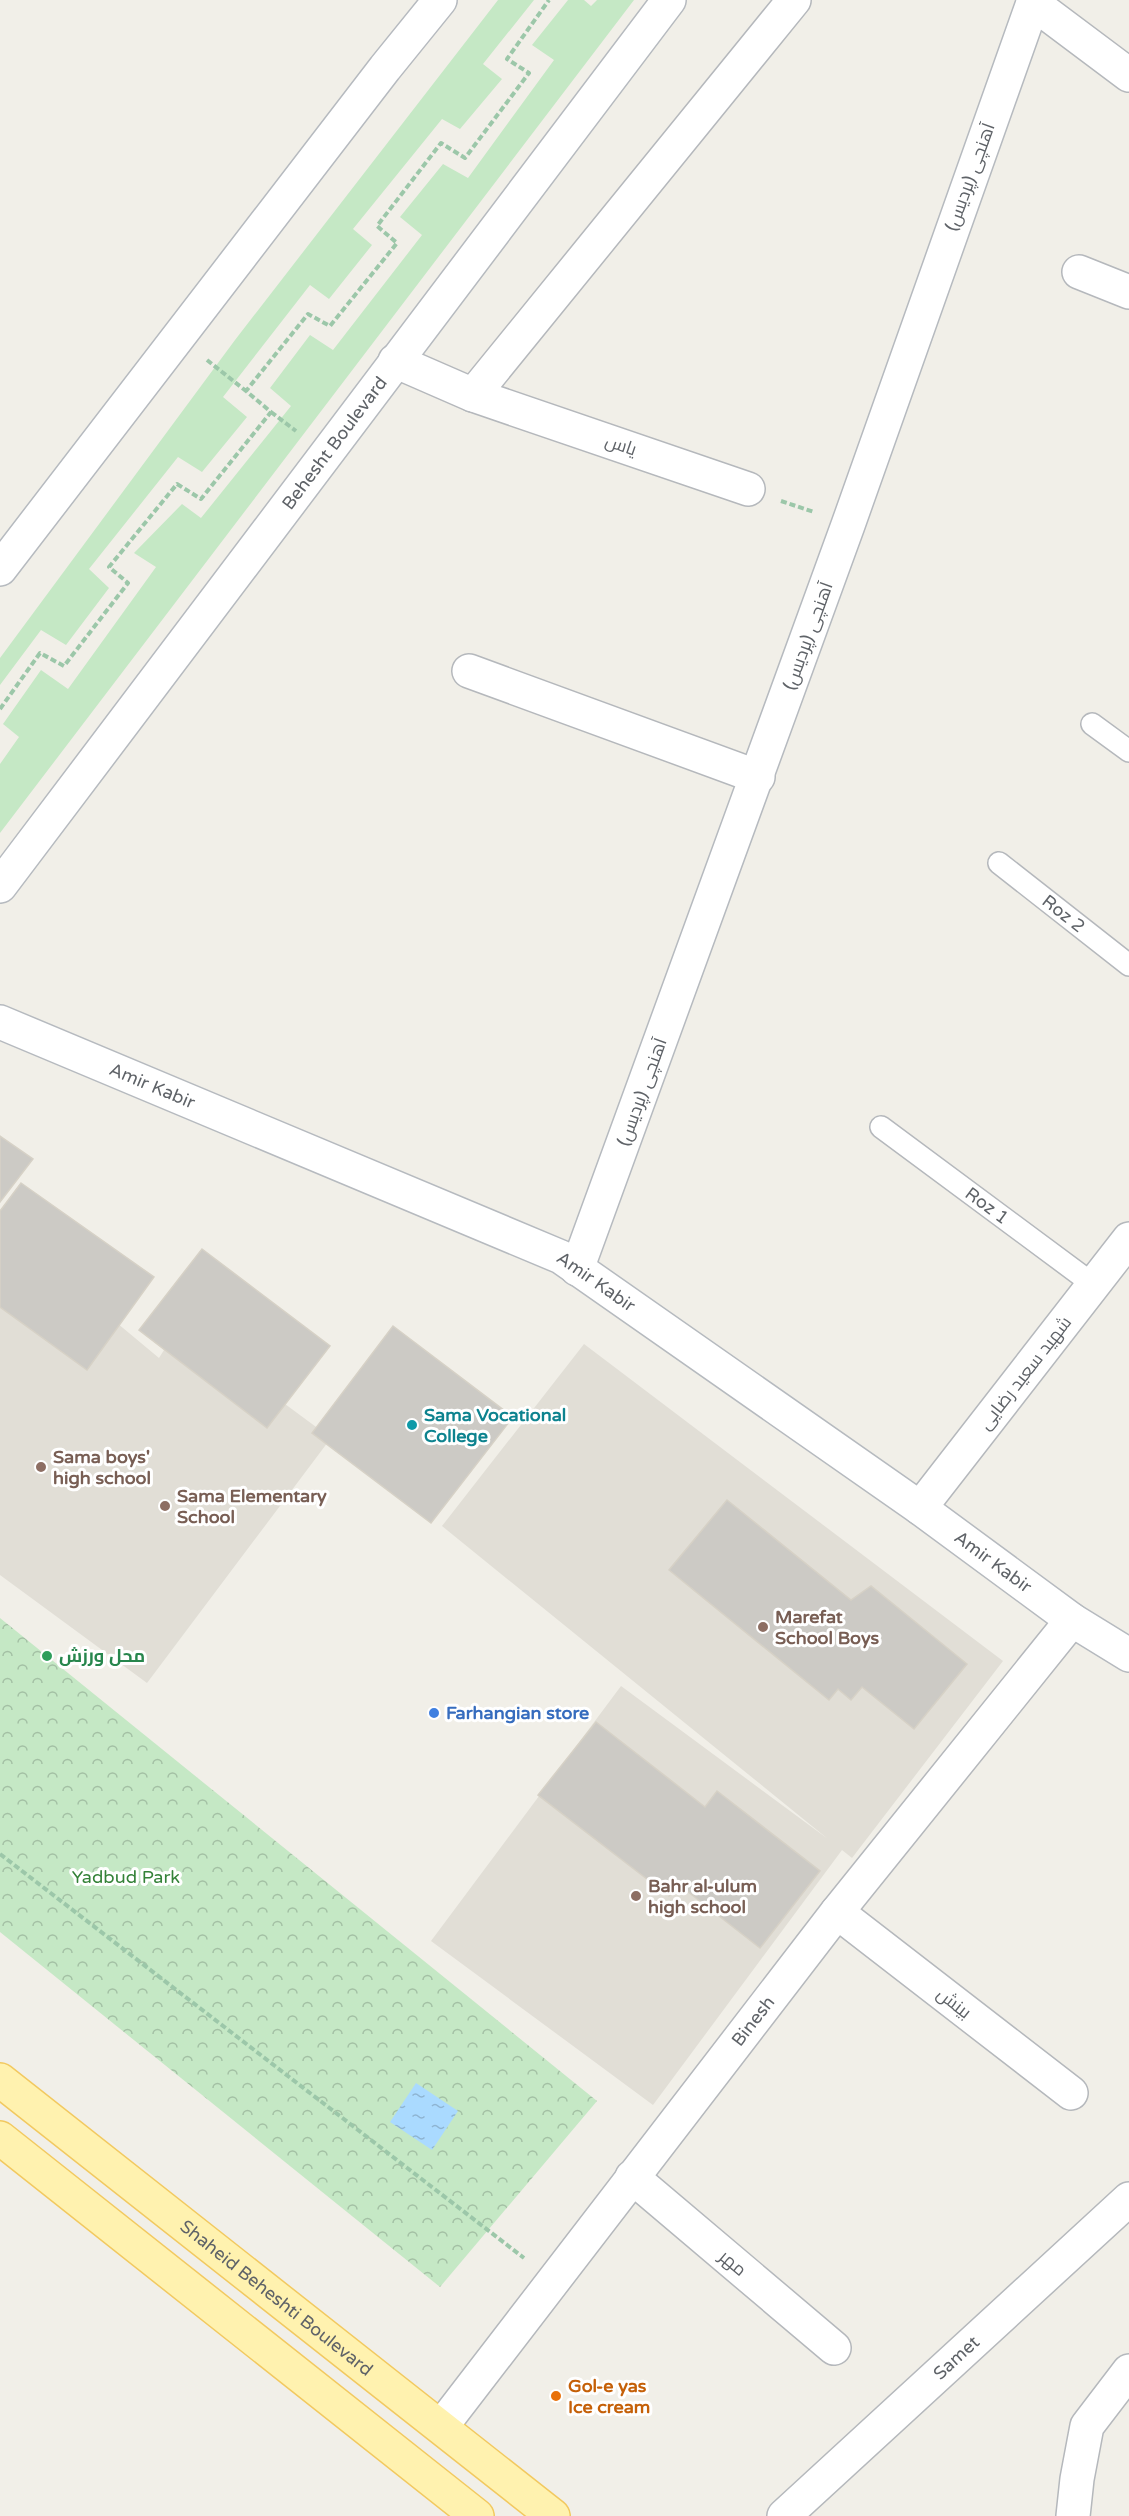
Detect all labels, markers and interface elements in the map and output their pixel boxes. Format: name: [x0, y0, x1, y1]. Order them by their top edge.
street label: آهنچی (پردیس): [940, 120, 1001, 234]
street label: Behesht Boulevard: [277, 372, 392, 514]
street label: یاس: [602, 429, 640, 461]
street label: آهنچی (پردیس): [778, 579, 839, 693]
street label: Roz 2: [1038, 890, 1089, 937]
street label: آهنچی (پردیس): [612, 1035, 673, 1149]
street label: Amir Kabir: [106, 1058, 198, 1113]
street label: Roz 1: [961, 1182, 1013, 1229]
street label: Amir Kabir: [553, 1246, 640, 1317]
street label: شهید سعید رضایی: [974, 1312, 1076, 1434]
place label: Sama Vocational College: [424, 1404, 566, 1447]
marker: Sama Vocational College: [405, 1418, 419, 1432]
place label: Sama boys' high school: [53, 1446, 151, 1489]
marker: Sama boys' high school: [34, 1460, 48, 1474]
place label: Sama Elementary School: [177, 1485, 327, 1528]
marker: Sama Elementary School: [158, 1499, 172, 1513]
street label: Amir Kabir: [950, 1526, 1036, 1598]
place label: Marefat School Boys: [775, 1606, 880, 1649]
marker: Marefat School Boys: [756, 1620, 770, 1634]
place label: محل ورزش: [59, 1645, 145, 1667]
marker: محل ورزش: [40, 1649, 54, 1663]
place label: Farhangian store: [446, 1702, 589, 1724]
marker: Farhangian store: [427, 1706, 441, 1720]
park label: Yadbud Park: [72, 1866, 180, 1888]
place label: Bahr al-ulum high school: [648, 1875, 757, 1918]
marker: Bahr al-ulum high school: [629, 1889, 643, 1903]
street label: بینش: [932, 1983, 976, 2023]
street label: Binesh: [727, 1992, 779, 2051]
street label: Shaheid Beheshti Boulevard: [176, 2215, 377, 2381]
street label: مهر: [714, 2245, 751, 2281]
street label: Samet: [929, 2331, 984, 2384]
place label: Gol-e yas Ice cream: [568, 2375, 650, 2418]
marker: Gol-e yas Ice cream: [549, 2389, 563, 2403]

